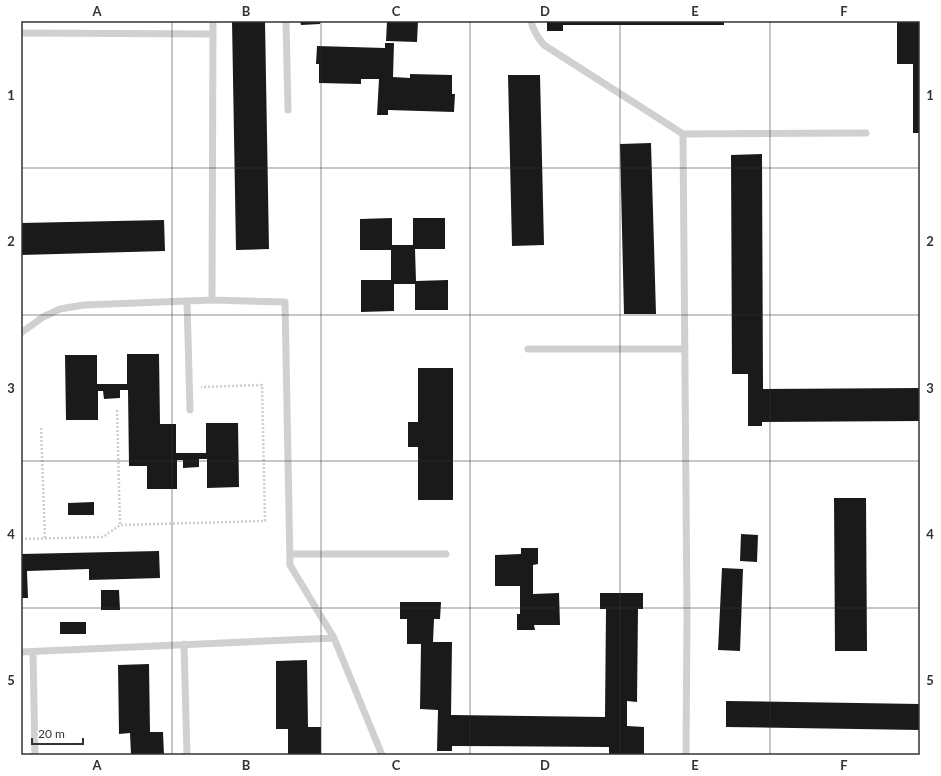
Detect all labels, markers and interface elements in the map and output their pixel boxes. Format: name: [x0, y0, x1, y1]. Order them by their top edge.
text: A: [91, 3, 102, 19]
text: B: [242, 3, 251, 19]
text: C: [392, 3, 401, 19]
text: D: [540, 3, 550, 19]
text: E: [691, 3, 699, 19]
text: F: [840, 3, 848, 19]
text: 1: [7, 87, 15, 103]
text: 1: [926, 87, 934, 103]
text: 2: [7, 233, 15, 249]
text: 2: [926, 233, 934, 249]
text: 3: [7, 380, 15, 396]
text: 3: [926, 380, 934, 396]
text: 4: [7, 526, 15, 542]
text: 4: [926, 526, 934, 542]
text: 5: [7, 672, 15, 688]
text: 5: [926, 672, 934, 688]
scale bar: [32, 720, 83, 746]
text: 20 m: [38, 726, 65, 741]
text: A: [91, 757, 102, 773]
text: B: [242, 757, 251, 773]
text: C: [392, 757, 401, 773]
text: D: [540, 757, 550, 773]
text: E: [691, 757, 699, 773]
text: F: [840, 757, 848, 773]

